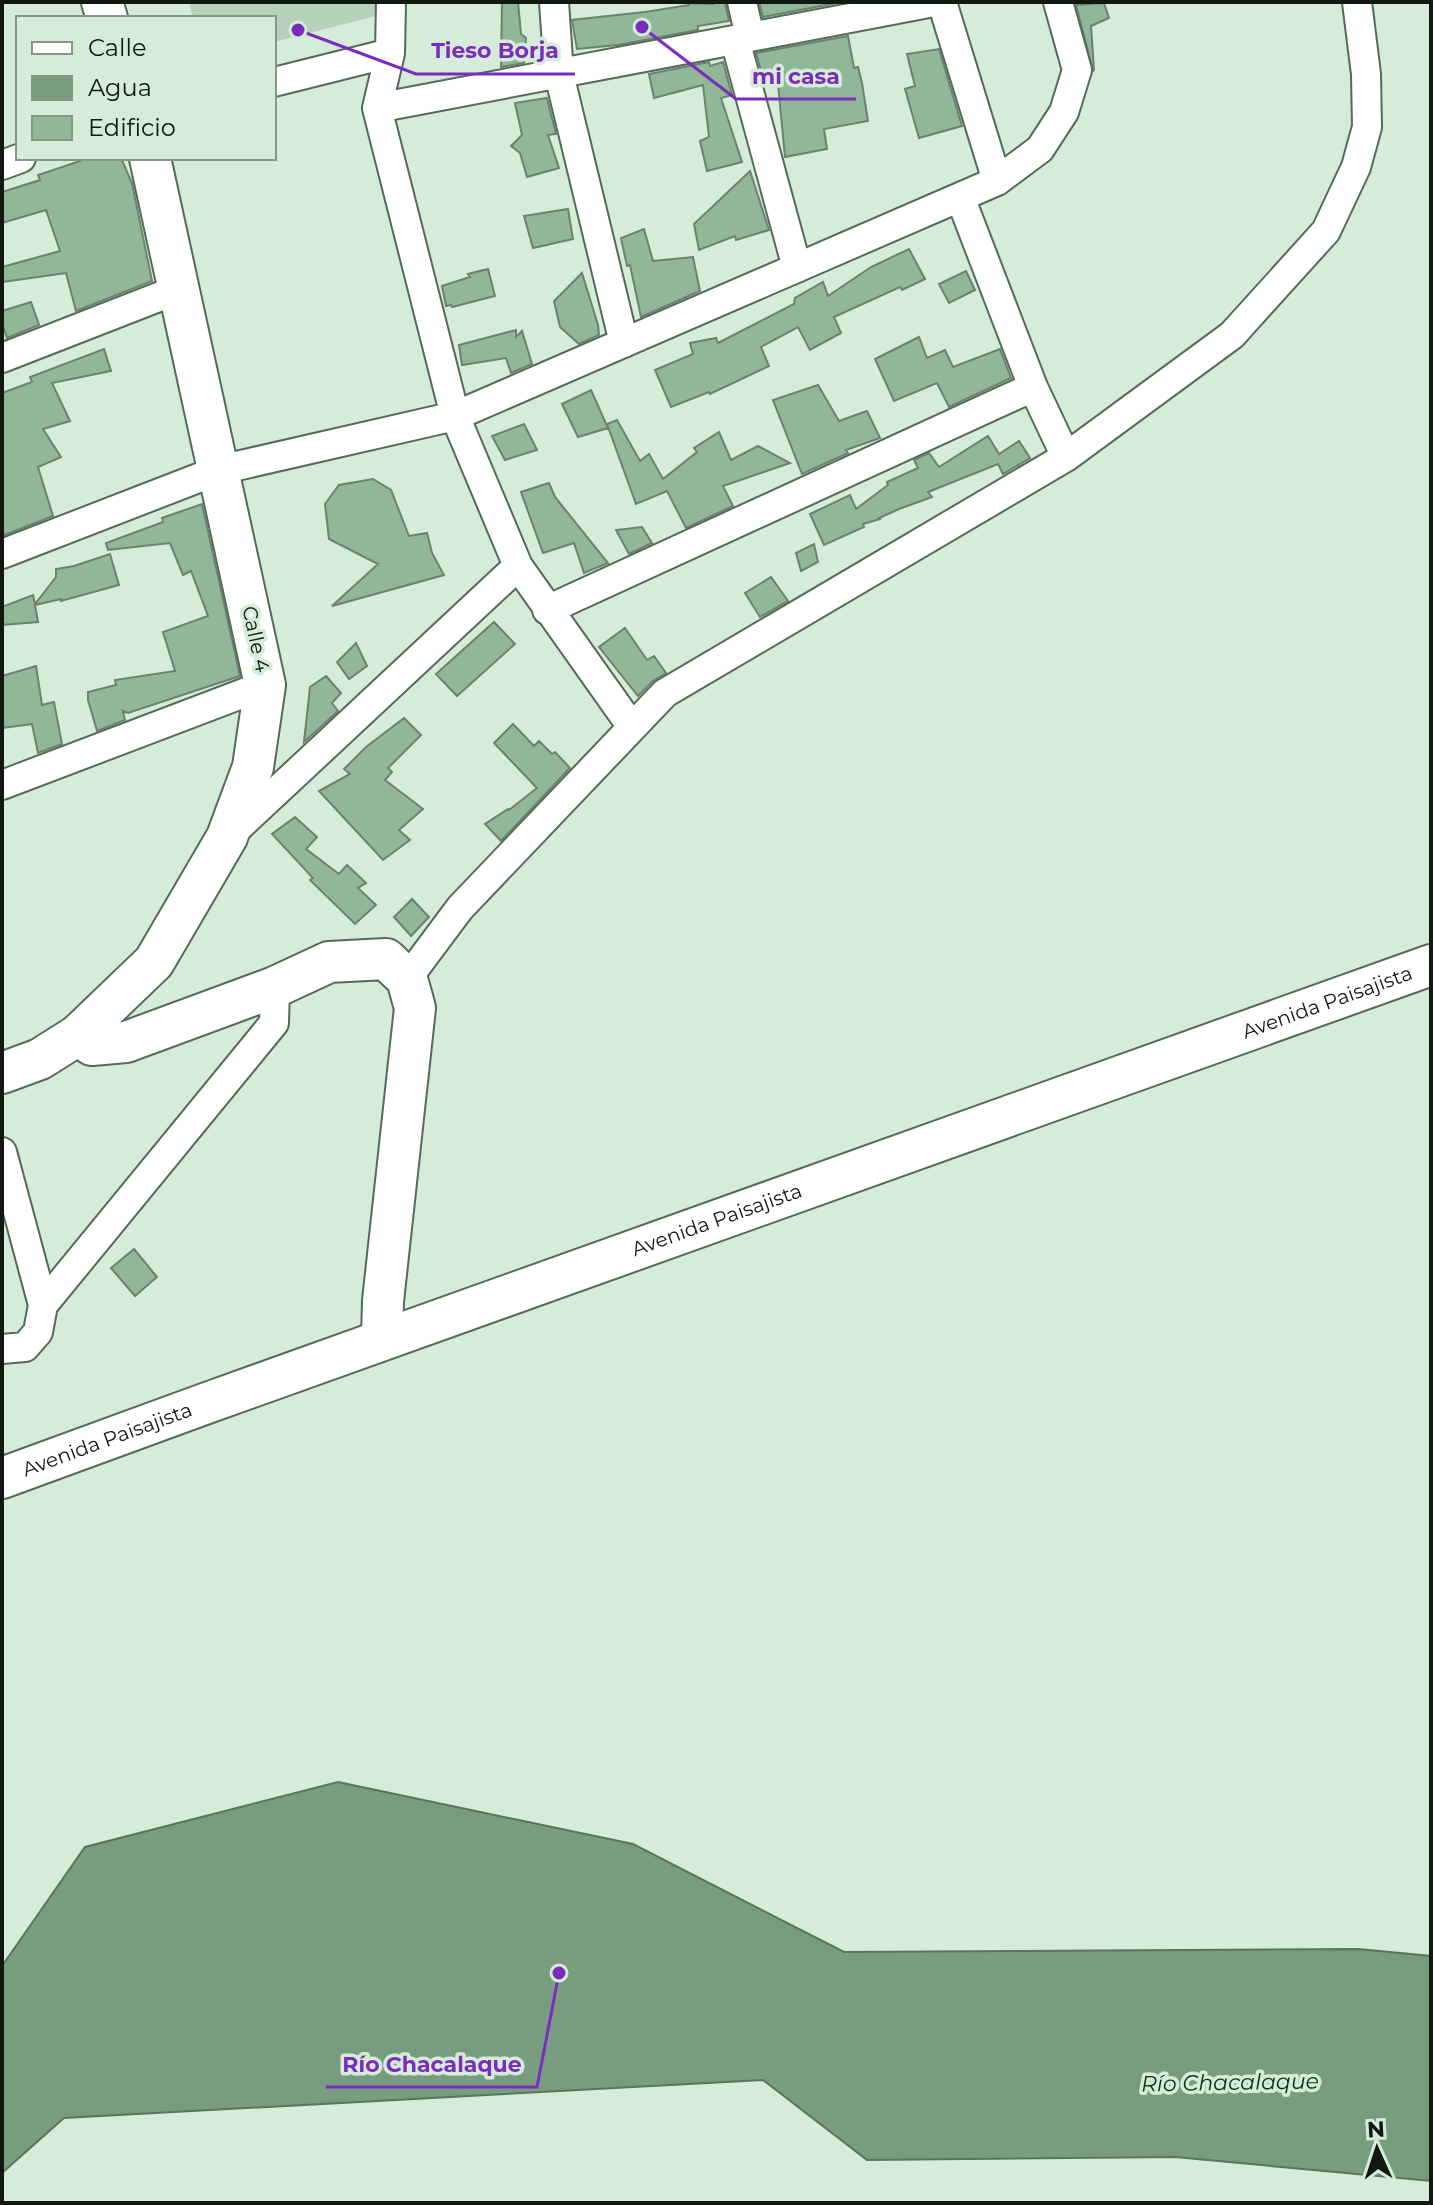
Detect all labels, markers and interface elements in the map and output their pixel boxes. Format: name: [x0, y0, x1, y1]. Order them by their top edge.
legend: [16, 16, 276, 160]
callout: Tieso Borja: [416, 28, 575, 74]
text: Calle: [88, 33, 146, 62]
text: Tieso Borja: [431, 37, 559, 64]
callout: mi casa: [736, 53, 856, 99]
text: mi casa: [752, 63, 840, 90]
text: Agua: [88, 73, 152, 102]
text: Edificio: [88, 113, 176, 142]
street label: Calle 4: [237, 604, 275, 674]
street label: Avenida Paisajista: [1239, 961, 1416, 1044]
street label: Avenida Paisajista: [628, 1178, 805, 1261]
street label: Avenida Paisajista: [19, 1397, 195, 1481]
callout: Río Chacalaque: [326, 2041, 537, 2087]
text: Río Chacalaque: [342, 2051, 522, 2078]
water label: Río Chacalaque: [1141, 2067, 1319, 2098]
north arrow: [1337, 2109, 1417, 2189]
text: N: [1366, 2116, 1386, 2143]

